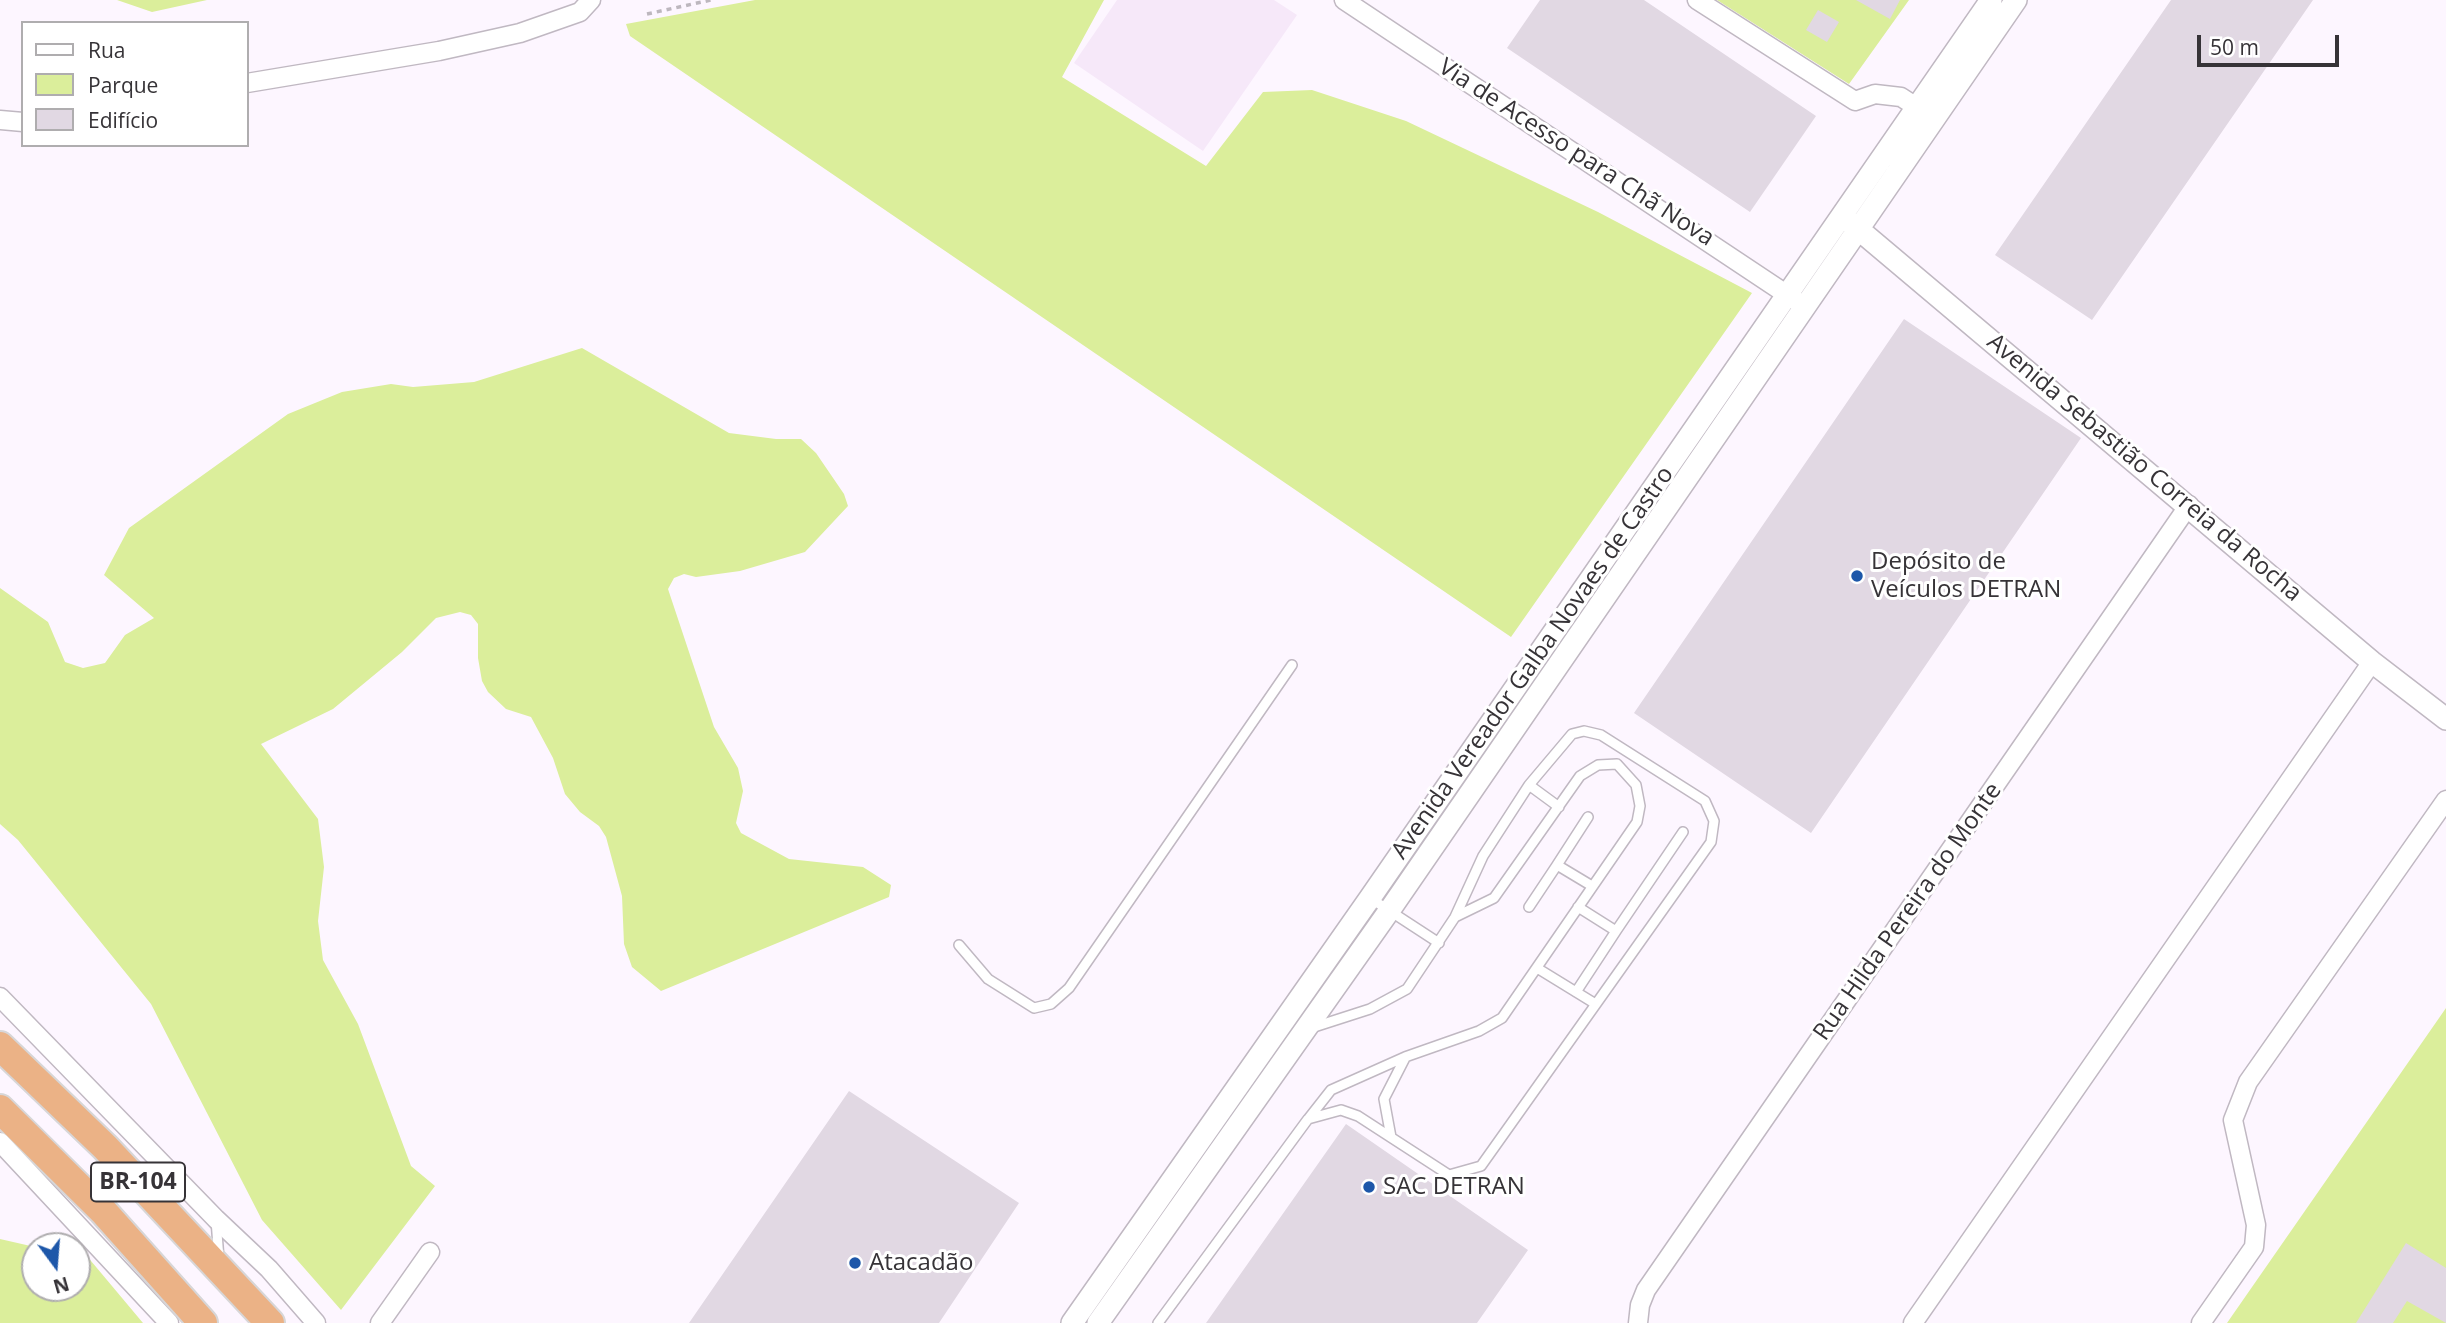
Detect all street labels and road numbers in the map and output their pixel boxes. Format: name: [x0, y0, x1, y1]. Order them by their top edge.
street label: Via de Acesso para Chã Nova: [1433, 53, 1719, 253]
street label: Avenida Sebastião Correia da Rocha: [1981, 328, 2307, 608]
street label: Avenida Vereador Galba Novaes de Castro: [1386, 461, 1680, 865]
street label: Rua Hilda Pereira do Monte: [1808, 778, 2008, 1046]
road number: BR-104: [91, 1162, 185, 1202]

